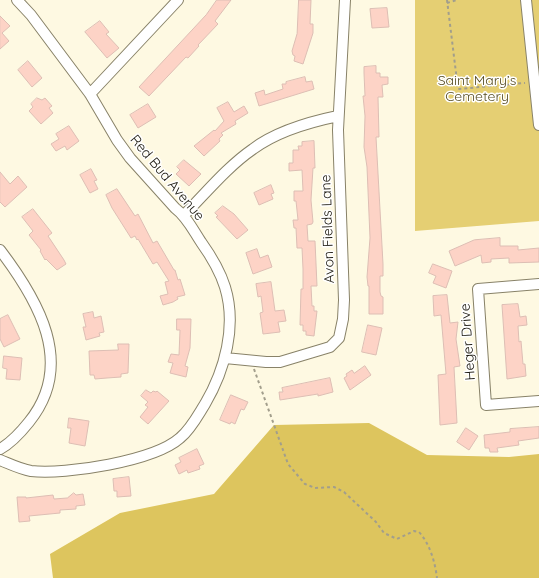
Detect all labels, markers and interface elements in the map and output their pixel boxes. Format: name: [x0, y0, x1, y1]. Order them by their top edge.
park label: Saint Mary’s Cemetery: [438, 73, 516, 106]
street label: Red Bud Avenue: [126, 132, 208, 224]
street label: Avon Fields Lane: [318, 174, 338, 284]
street label: Heger Drive: [457, 303, 479, 381]

